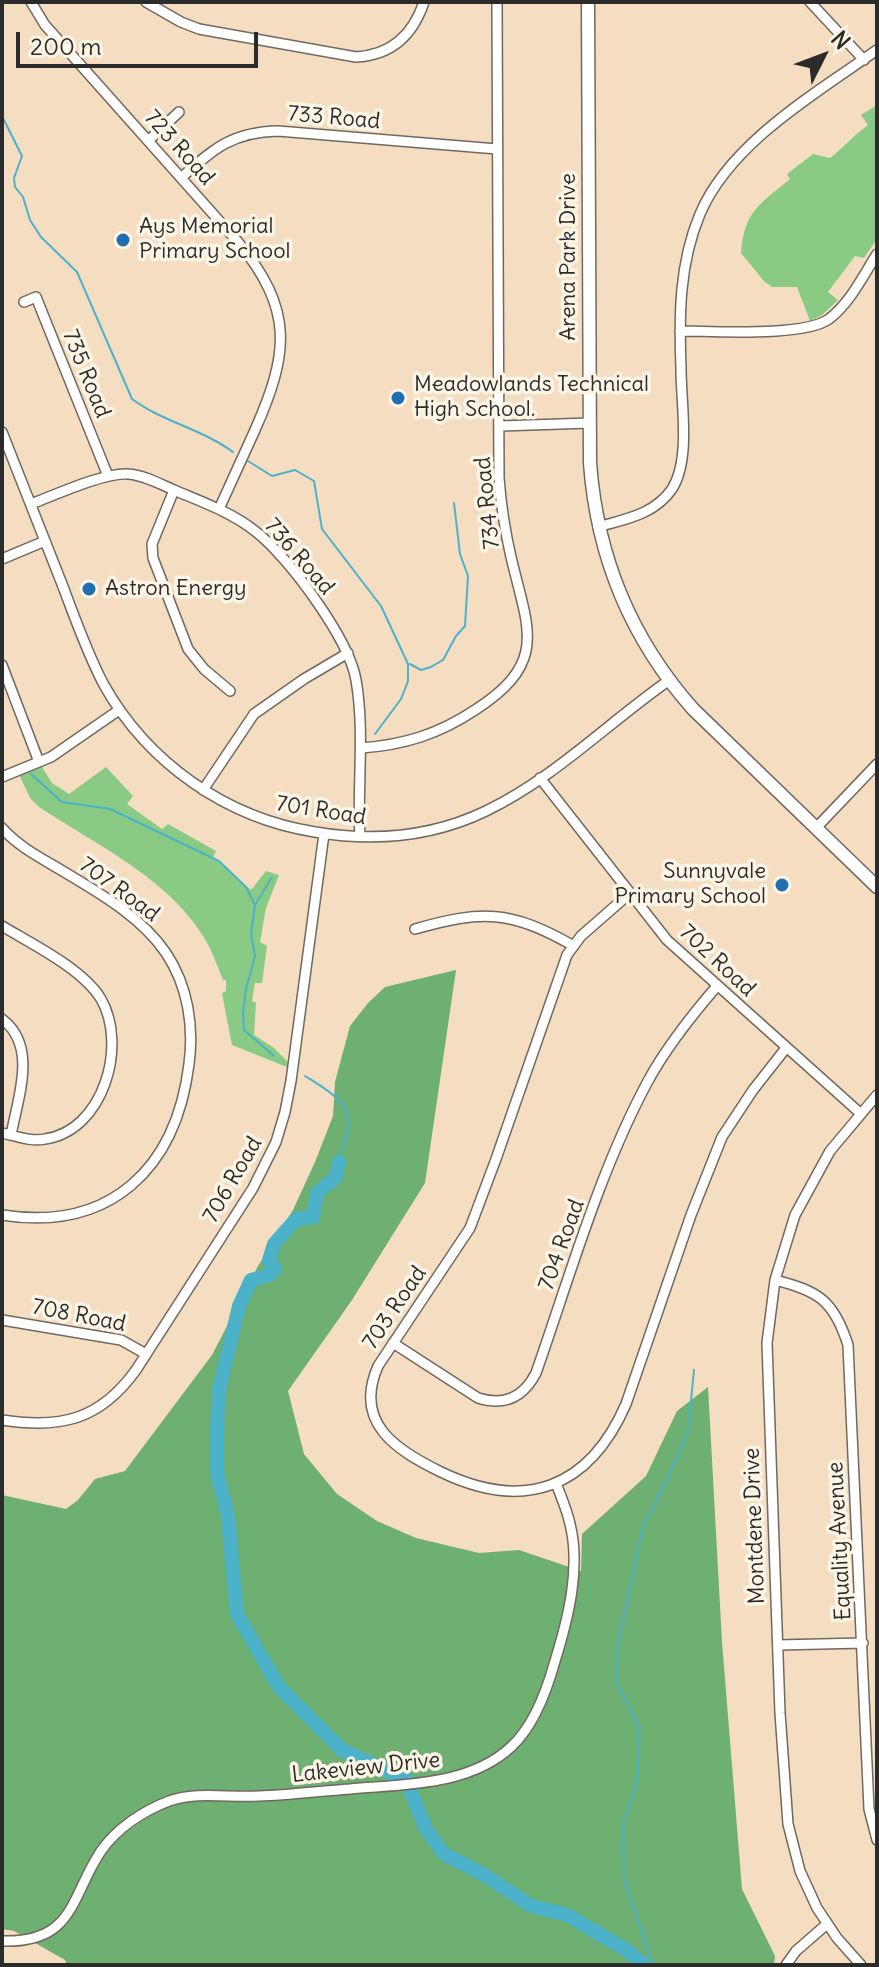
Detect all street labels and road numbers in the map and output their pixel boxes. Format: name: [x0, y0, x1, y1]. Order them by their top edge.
street label: 733 Road: [287, 101, 381, 135]
street label: 723 Road: [138, 105, 220, 191]
street label: Arena Park Drive: [556, 173, 582, 341]
street label: 735 Road: [56, 326, 116, 422]
street label: 734 Road: [470, 455, 506, 551]
street label: 736 Road: [259, 513, 339, 601]
street label: 701 Road: [274, 791, 368, 831]
street label: 707 Road: [74, 852, 164, 928]
street label: 702 Road: [674, 919, 760, 1003]
street label: 706 Road: [198, 1132, 268, 1228]
street label: 704 Road: [533, 1196, 591, 1294]
street label: 703 Road: [358, 1261, 432, 1355]
street label: 708 Road: [30, 1294, 128, 1338]
street label: Montdene Drive: [739, 1447, 771, 1605]
street label: Equality Avenue: [823, 1461, 857, 1621]
street label: Lakeview Drive: [290, 1747, 442, 1789]

